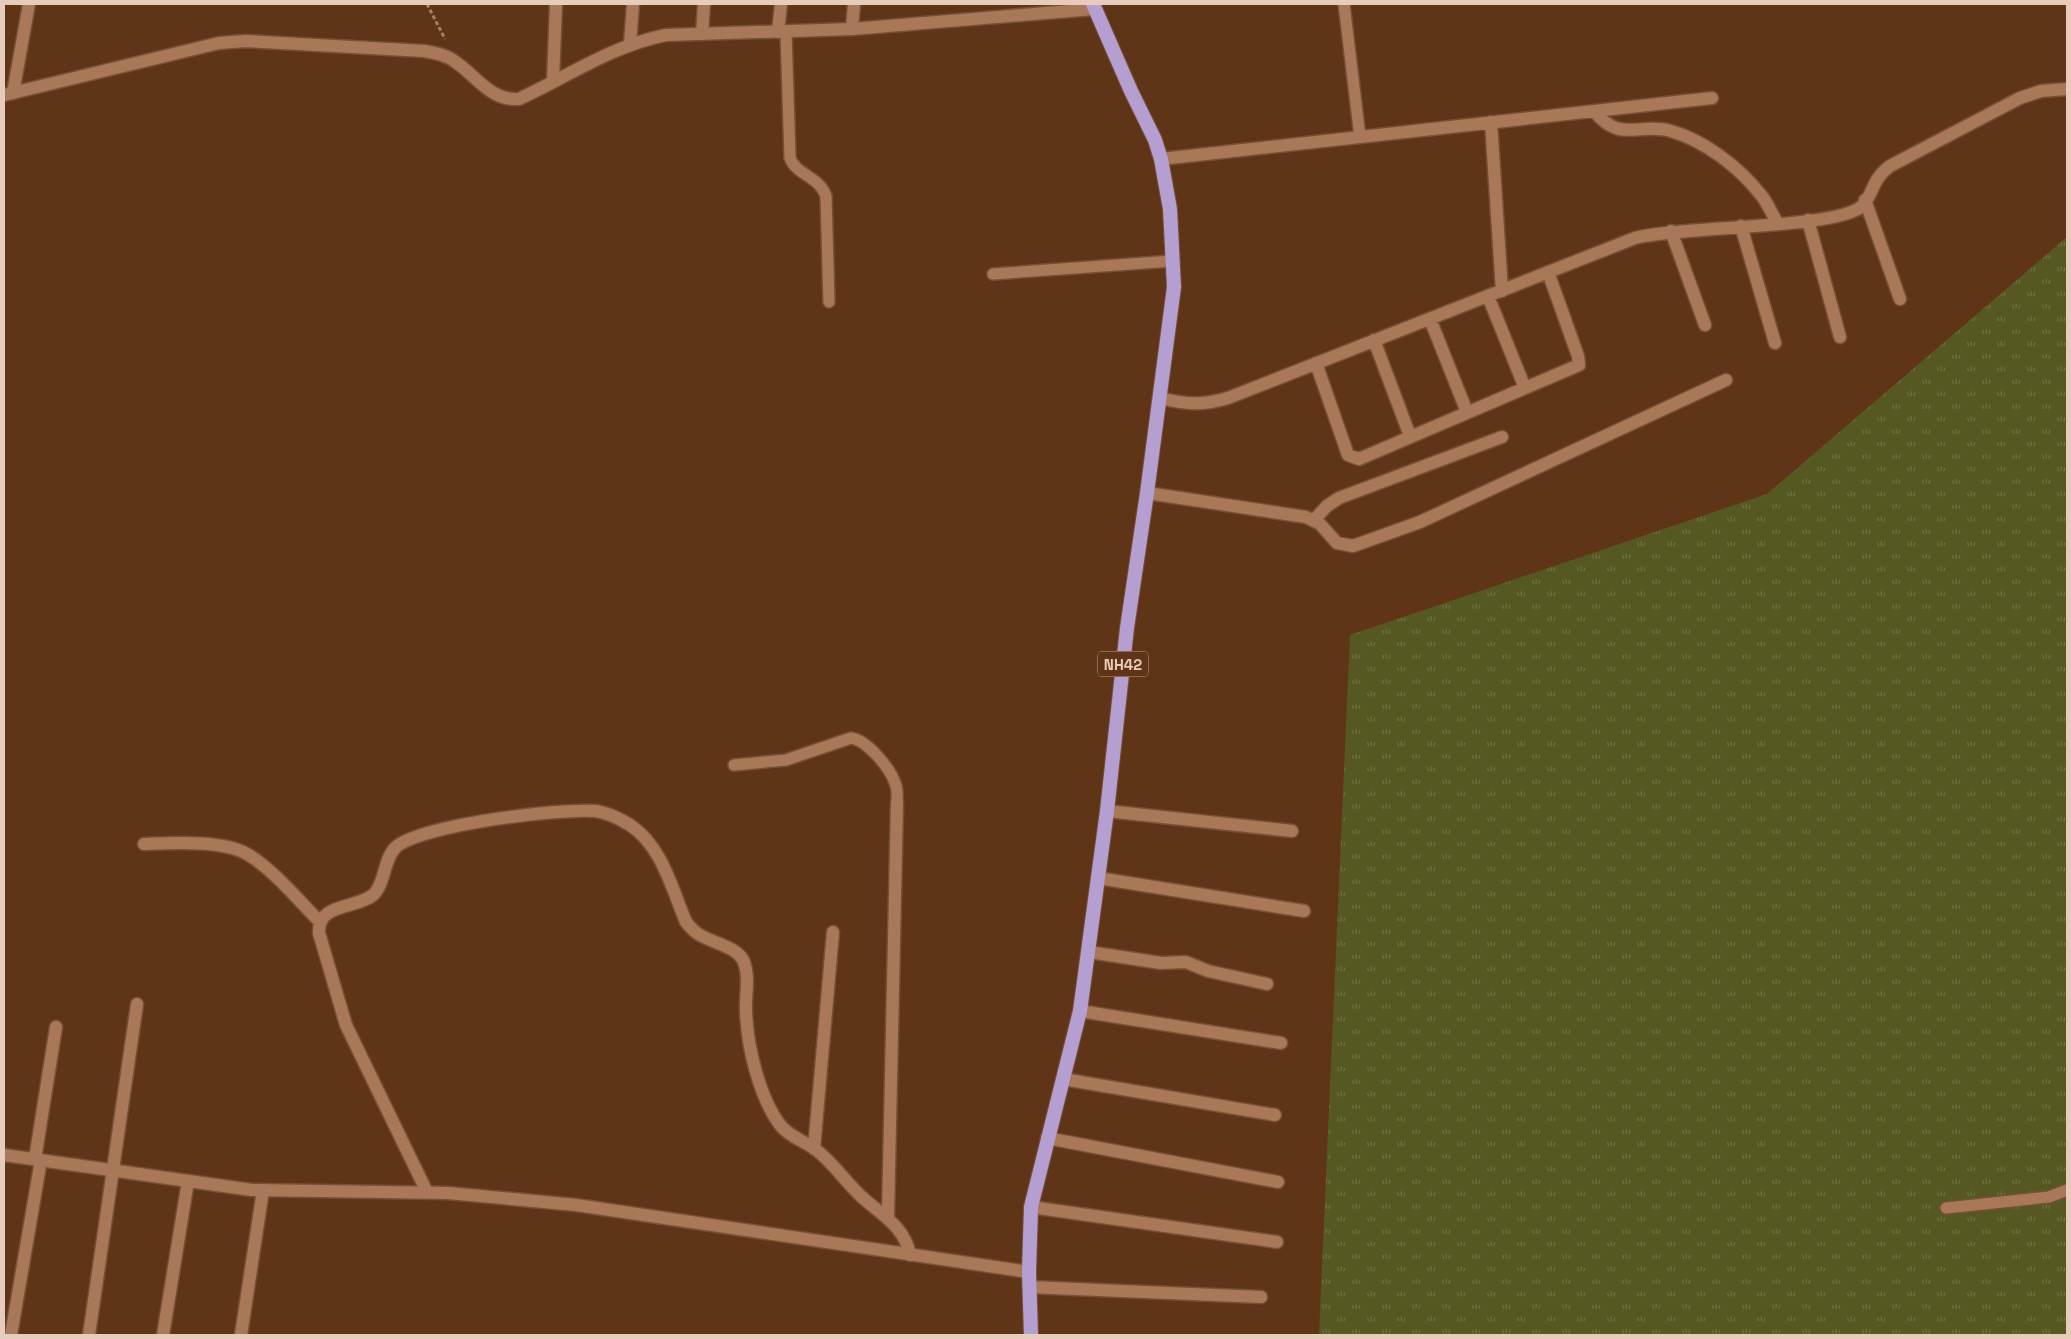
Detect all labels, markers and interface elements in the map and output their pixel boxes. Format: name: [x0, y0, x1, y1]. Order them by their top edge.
road number: NH42: [1098, 652, 1148, 676]

